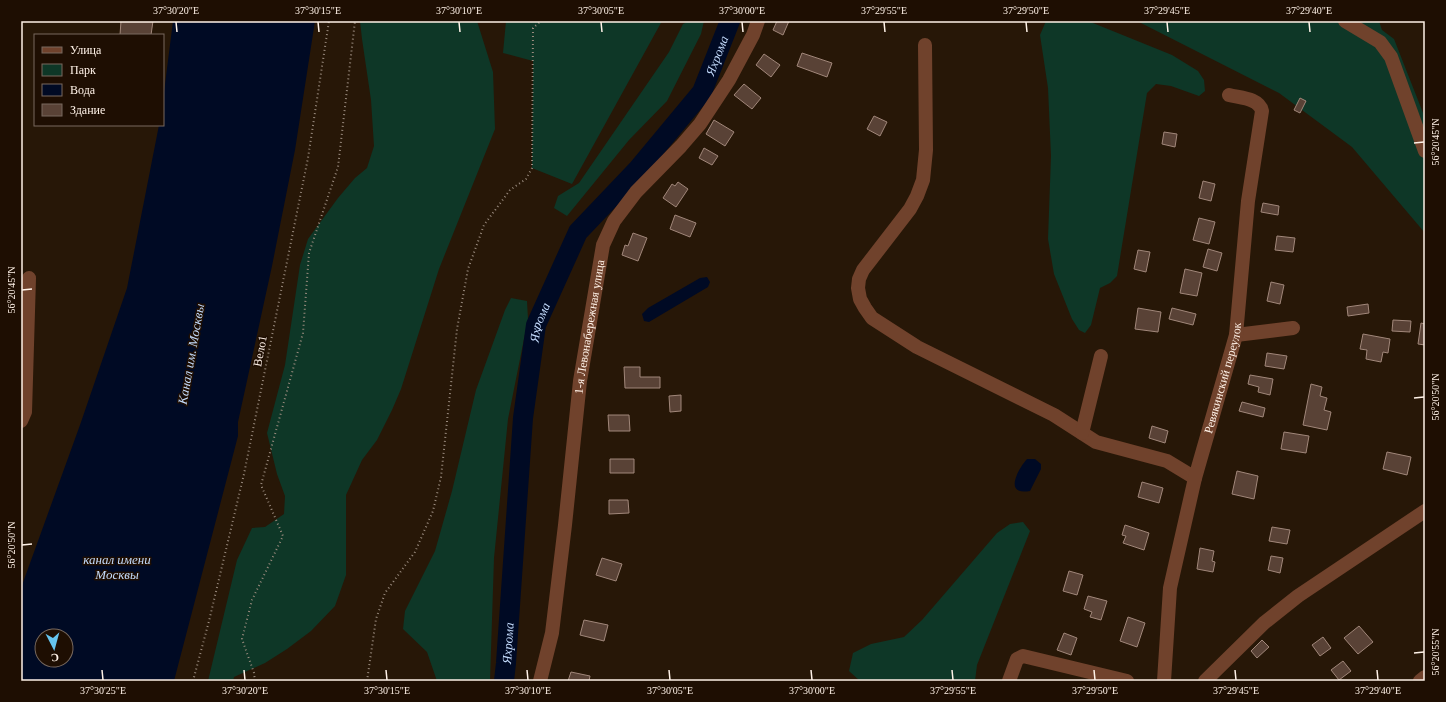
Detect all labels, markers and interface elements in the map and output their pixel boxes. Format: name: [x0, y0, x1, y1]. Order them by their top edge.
text: 37°30'20"E: [153, 5, 199, 16]
text: 37°30'15"E: [295, 5, 341, 16]
text: 37°30'10"E: [436, 5, 482, 16]
text: 37°30'05"E: [578, 5, 624, 16]
text: 37°30'00"E: [719, 5, 765, 16]
text: 37°29'55"E: [861, 5, 907, 16]
text: 37°29'50"E: [1003, 5, 1049, 16]
text: 37°29'45"E: [1144, 5, 1190, 16]
text: 37°29'40"E: [1286, 5, 1332, 16]
water label: Яхрома: [701, 33, 731, 79]
legend: [34, 34, 164, 126]
text: Улица: [70, 43, 102, 57]
text: Парк: [70, 63, 96, 77]
text: Вода: [70, 83, 96, 97]
text: Здание: [70, 103, 105, 117]
text: 56°20'45"N: [1430, 118, 1441, 166]
street label: 1-я Левонабережная улица: [572, 258, 608, 395]
text: 56°20'45"N: [6, 266, 17, 314]
water label: Яхрома: [526, 299, 553, 344]
water label: Канал им. Москвы: [175, 302, 207, 406]
street label: Ревякинский переулок: [1201, 322, 1244, 435]
street label: Вело1: [250, 334, 270, 368]
text: 56°20'50"N: [1430, 373, 1441, 421]
text: 56°20'50"N: [6, 521, 17, 569]
water label: канал имени Москвы: [83, 552, 151, 582]
water label: Яхрома: [498, 621, 516, 665]
north arrow: [34, 628, 74, 668]
text: 56°20'55"N: [1430, 628, 1441, 676]
text: С: [50, 652, 60, 664]
text: 37°30'25"E: [80, 685, 126, 696]
text: 37°30'20"E: [222, 685, 268, 696]
text: 37°30'15"E: [364, 685, 410, 696]
text: 37°30'10"E: [505, 685, 551, 696]
text: 37°30'05"E: [647, 685, 693, 696]
text: 37°30'00"E: [789, 685, 835, 696]
text: 37°29'55"E: [930, 685, 976, 696]
text: 37°29'50"E: [1072, 685, 1118, 696]
text: 37°29'45"E: [1213, 685, 1259, 696]
text: 37°29'40"E: [1355, 685, 1401, 696]

